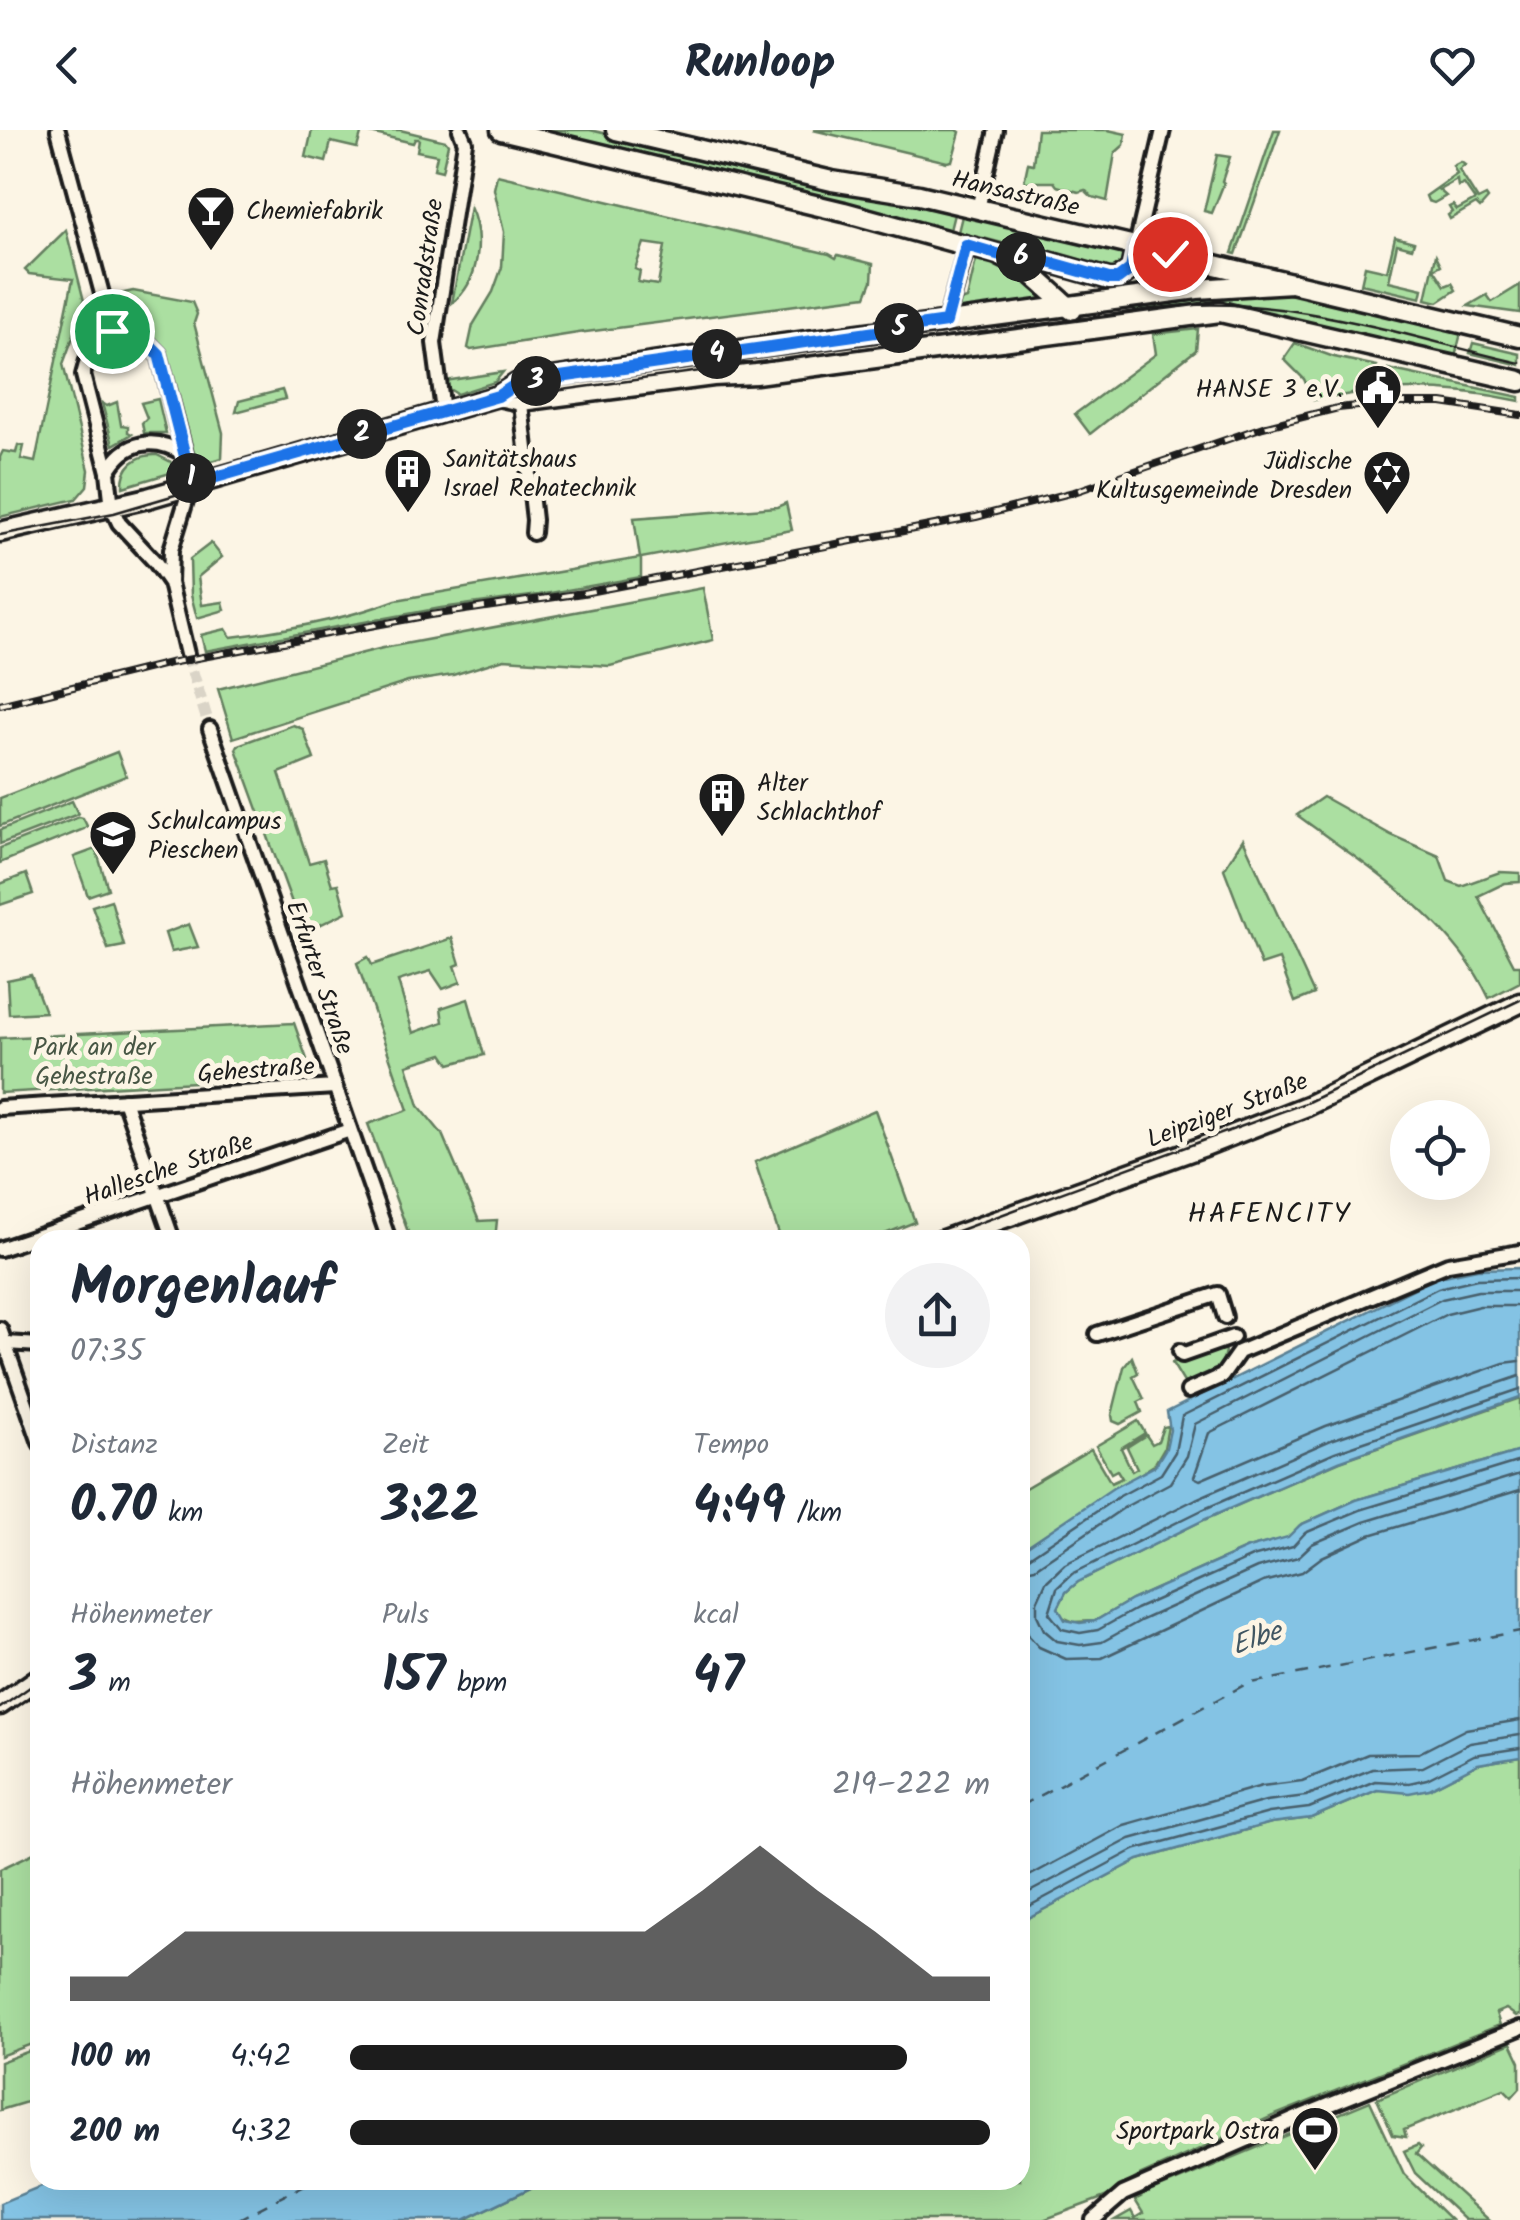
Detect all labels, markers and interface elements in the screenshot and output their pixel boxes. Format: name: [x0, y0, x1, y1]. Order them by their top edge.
text: Runloop: [684, 29, 836, 101]
icon: back: [40, 38, 95, 93]
icon: heart: [1425, 38, 1480, 93]
street label: Hansastraße: [948, 160, 1084, 228]
bar icon: Chemiefabrik: [185, 184, 237, 252]
place label: Chemiefabrik: [246, 192, 383, 232]
street label: Conradstraße: [397, 196, 455, 339]
pin: [1128, 212, 1213, 297]
icon: check: [1143, 227, 1198, 282]
pin: 6: [996, 232, 1046, 282]
text: 6: [1013, 234, 1029, 279]
pin: [70, 289, 155, 374]
pin: 5: [874, 303, 924, 353]
icon: arrive: [85, 304, 140, 359]
text: 5: [892, 305, 906, 350]
pin: 4: [692, 329, 742, 379]
text: 4: [709, 331, 725, 376]
pin: 3: [511, 356, 561, 406]
text: 3: [528, 358, 544, 403]
public building icon: HANSE 3 e.V.: [1352, 362, 1404, 430]
place label: HANSE 3 e.V.: [1195, 370, 1343, 410]
pin: 2: [337, 409, 387, 459]
text: 2: [354, 411, 370, 456]
place label: Sanitätshaus Israel Rehatechnik: [443, 440, 637, 509]
place label: Jüdische Kultusgemeinde Dresden: [1096, 442, 1352, 511]
building icon: Sanitätshaus Israel Rehatechnik: [382, 446, 434, 514]
synagogue icon: Jüdische Kultusgemeinde Dresden: [1361, 448, 1413, 516]
pin: 1: [166, 453, 216, 503]
text: 1: [187, 455, 195, 500]
place label: Alter Schlachthof: [757, 764, 884, 833]
building icon: Alter Schlachthof: [696, 770, 748, 838]
place label: Schulcampus Pieschen: [148, 802, 282, 871]
school or university icon: Schulcampus Pieschen: [87, 808, 139, 876]
street label: Erfurter Straße: [274, 895, 364, 1060]
park label: Park an der Gehestraße: [33, 1028, 157, 1097]
street label: Gehestraße: [196, 1047, 316, 1095]
street label: Leipziger Straße: [1141, 1062, 1314, 1160]
map controls: [1390, 1100, 1490, 1200]
button: locate: [1390, 1100, 1490, 1200]
street label: Hallesche Straße: [78, 1122, 259, 1218]
district label: HAFENCITY: [1188, 1192, 1352, 1237]
text: Morgenlauf: [70, 1246, 334, 1333]
button: share: [885, 1263, 990, 1368]
text: 07:35: [70, 1327, 144, 1378]
text: Distanz: [70, 1423, 158, 1468]
text: Zeit: [382, 1423, 429, 1468]
text: Tempo: [693, 1423, 769, 1468]
text: 0.70: [70, 1468, 157, 1548]
text: 3:22: [382, 1468, 480, 1548]
text: 4:49: [693, 1468, 785, 1548]
text: km: [157, 1491, 203, 1536]
text: /km: [785, 1491, 842, 1536]
text: Höhenmeter: [70, 1593, 212, 1638]
text: Puls: [382, 1593, 429, 1638]
text: kcal: [693, 1593, 739, 1638]
water label: Elbe: [1226, 1609, 1290, 1669]
text: 3: [70, 1638, 97, 1718]
text: 157: [382, 1638, 446, 1718]
text: 47: [693, 1638, 744, 1718]
text: m: [97, 1661, 131, 1706]
text: bpm: [446, 1661, 507, 1706]
text: Höhenmeter: [70, 1760, 232, 1811]
text: 219–222 m: [832, 1760, 990, 1811]
text: 100 m: [70, 2032, 151, 2083]
text: 4:42: [230, 2032, 292, 2083]
sports icon: Sportpark Ostra: [1289, 2104, 1341, 2172]
text: 200 m: [70, 2107, 160, 2158]
text: 4:32: [230, 2107, 292, 2158]
place label: Sportpark Ostra: [1116, 2112, 1280, 2152]

